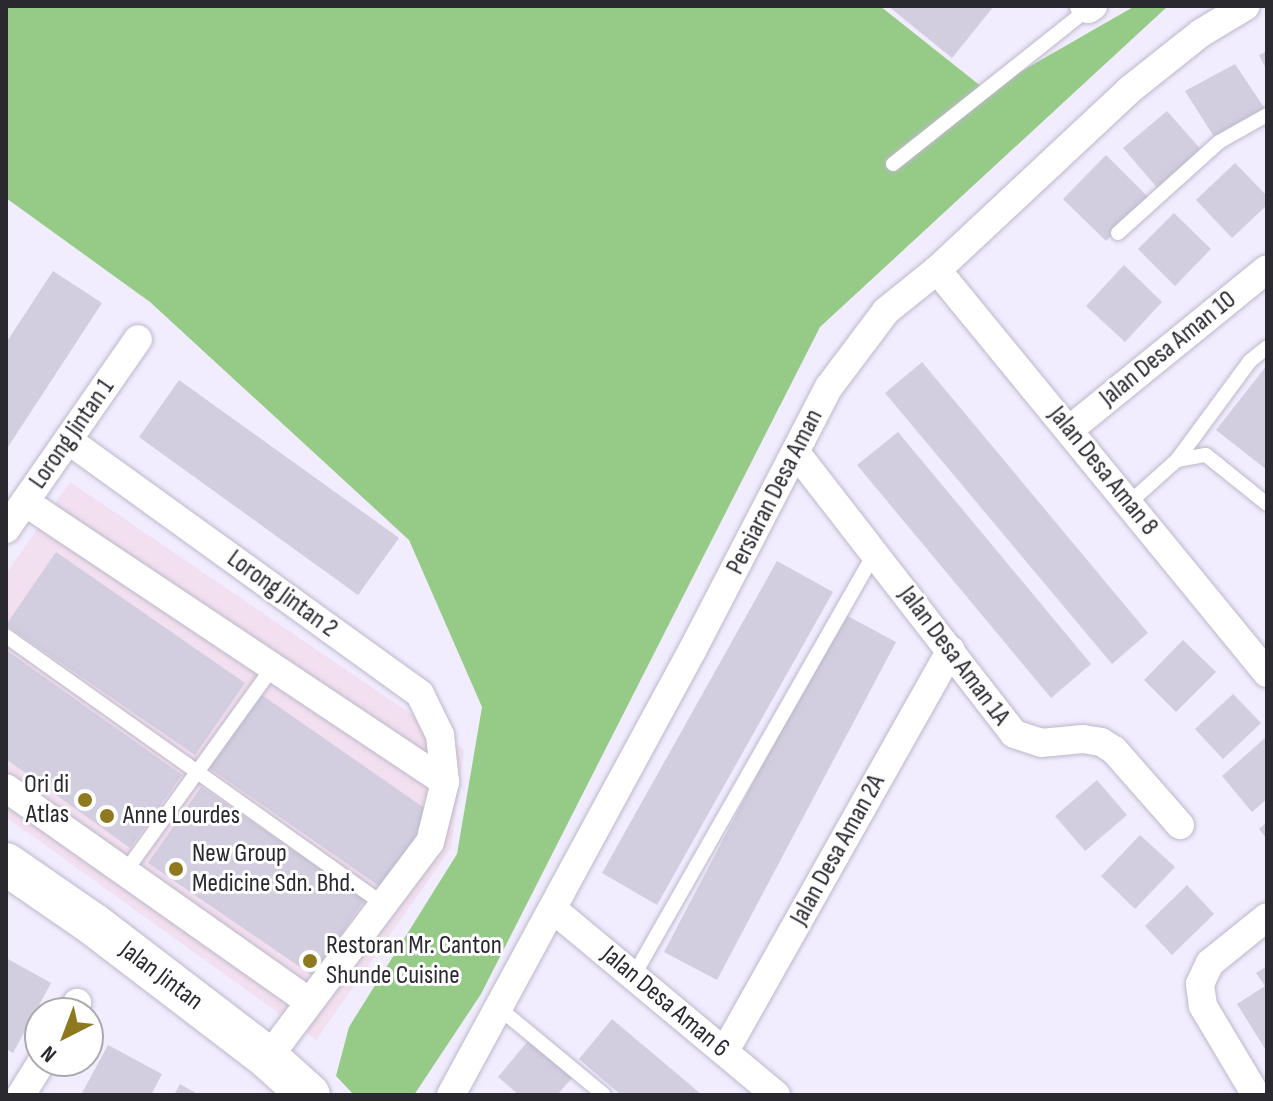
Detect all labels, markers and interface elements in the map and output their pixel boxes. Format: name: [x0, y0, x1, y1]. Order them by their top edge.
street label: Jalan Desa Aman 10: [1094, 285, 1242, 413]
street label: Lorong Jintan 1: [23, 373, 121, 495]
street label: Jalan Desa Aman 8: [1041, 400, 1165, 542]
street label: Persiaran Desa Aman: [720, 404, 830, 580]
street label: Lorong Jintan 2: [221, 544, 343, 644]
street label: Jalan Desa Aman 1A: [892, 580, 1016, 732]
place label: Ori di Atlas: [24, 769, 69, 830]
street label: Jalan Desa Aman 2A: [784, 769, 892, 931]
marker: Ori di Atlas: [76, 791, 94, 809]
place label: Anne Lourdes: [123, 800, 240, 832]
marker: Anne Lourdes: [98, 807, 116, 825]
place label: New Group Medicine Sdn. Bhd.: [192, 838, 355, 900]
marker: New Group Medicine Sdn. Bhd.: [167, 860, 185, 878]
place label: Restoran Mr. Canton Shunde Cuisine: [326, 930, 502, 992]
street label: Jalan Jintan: [113, 935, 209, 1017]
street label: Jalan Desa Aman 6: [595, 940, 735, 1064]
marker: Restoran Mr. Canton Shunde Cuisine: [301, 952, 319, 970]
north arrow: [24, 997, 104, 1077]
text: N: [36, 1040, 62, 1068]

